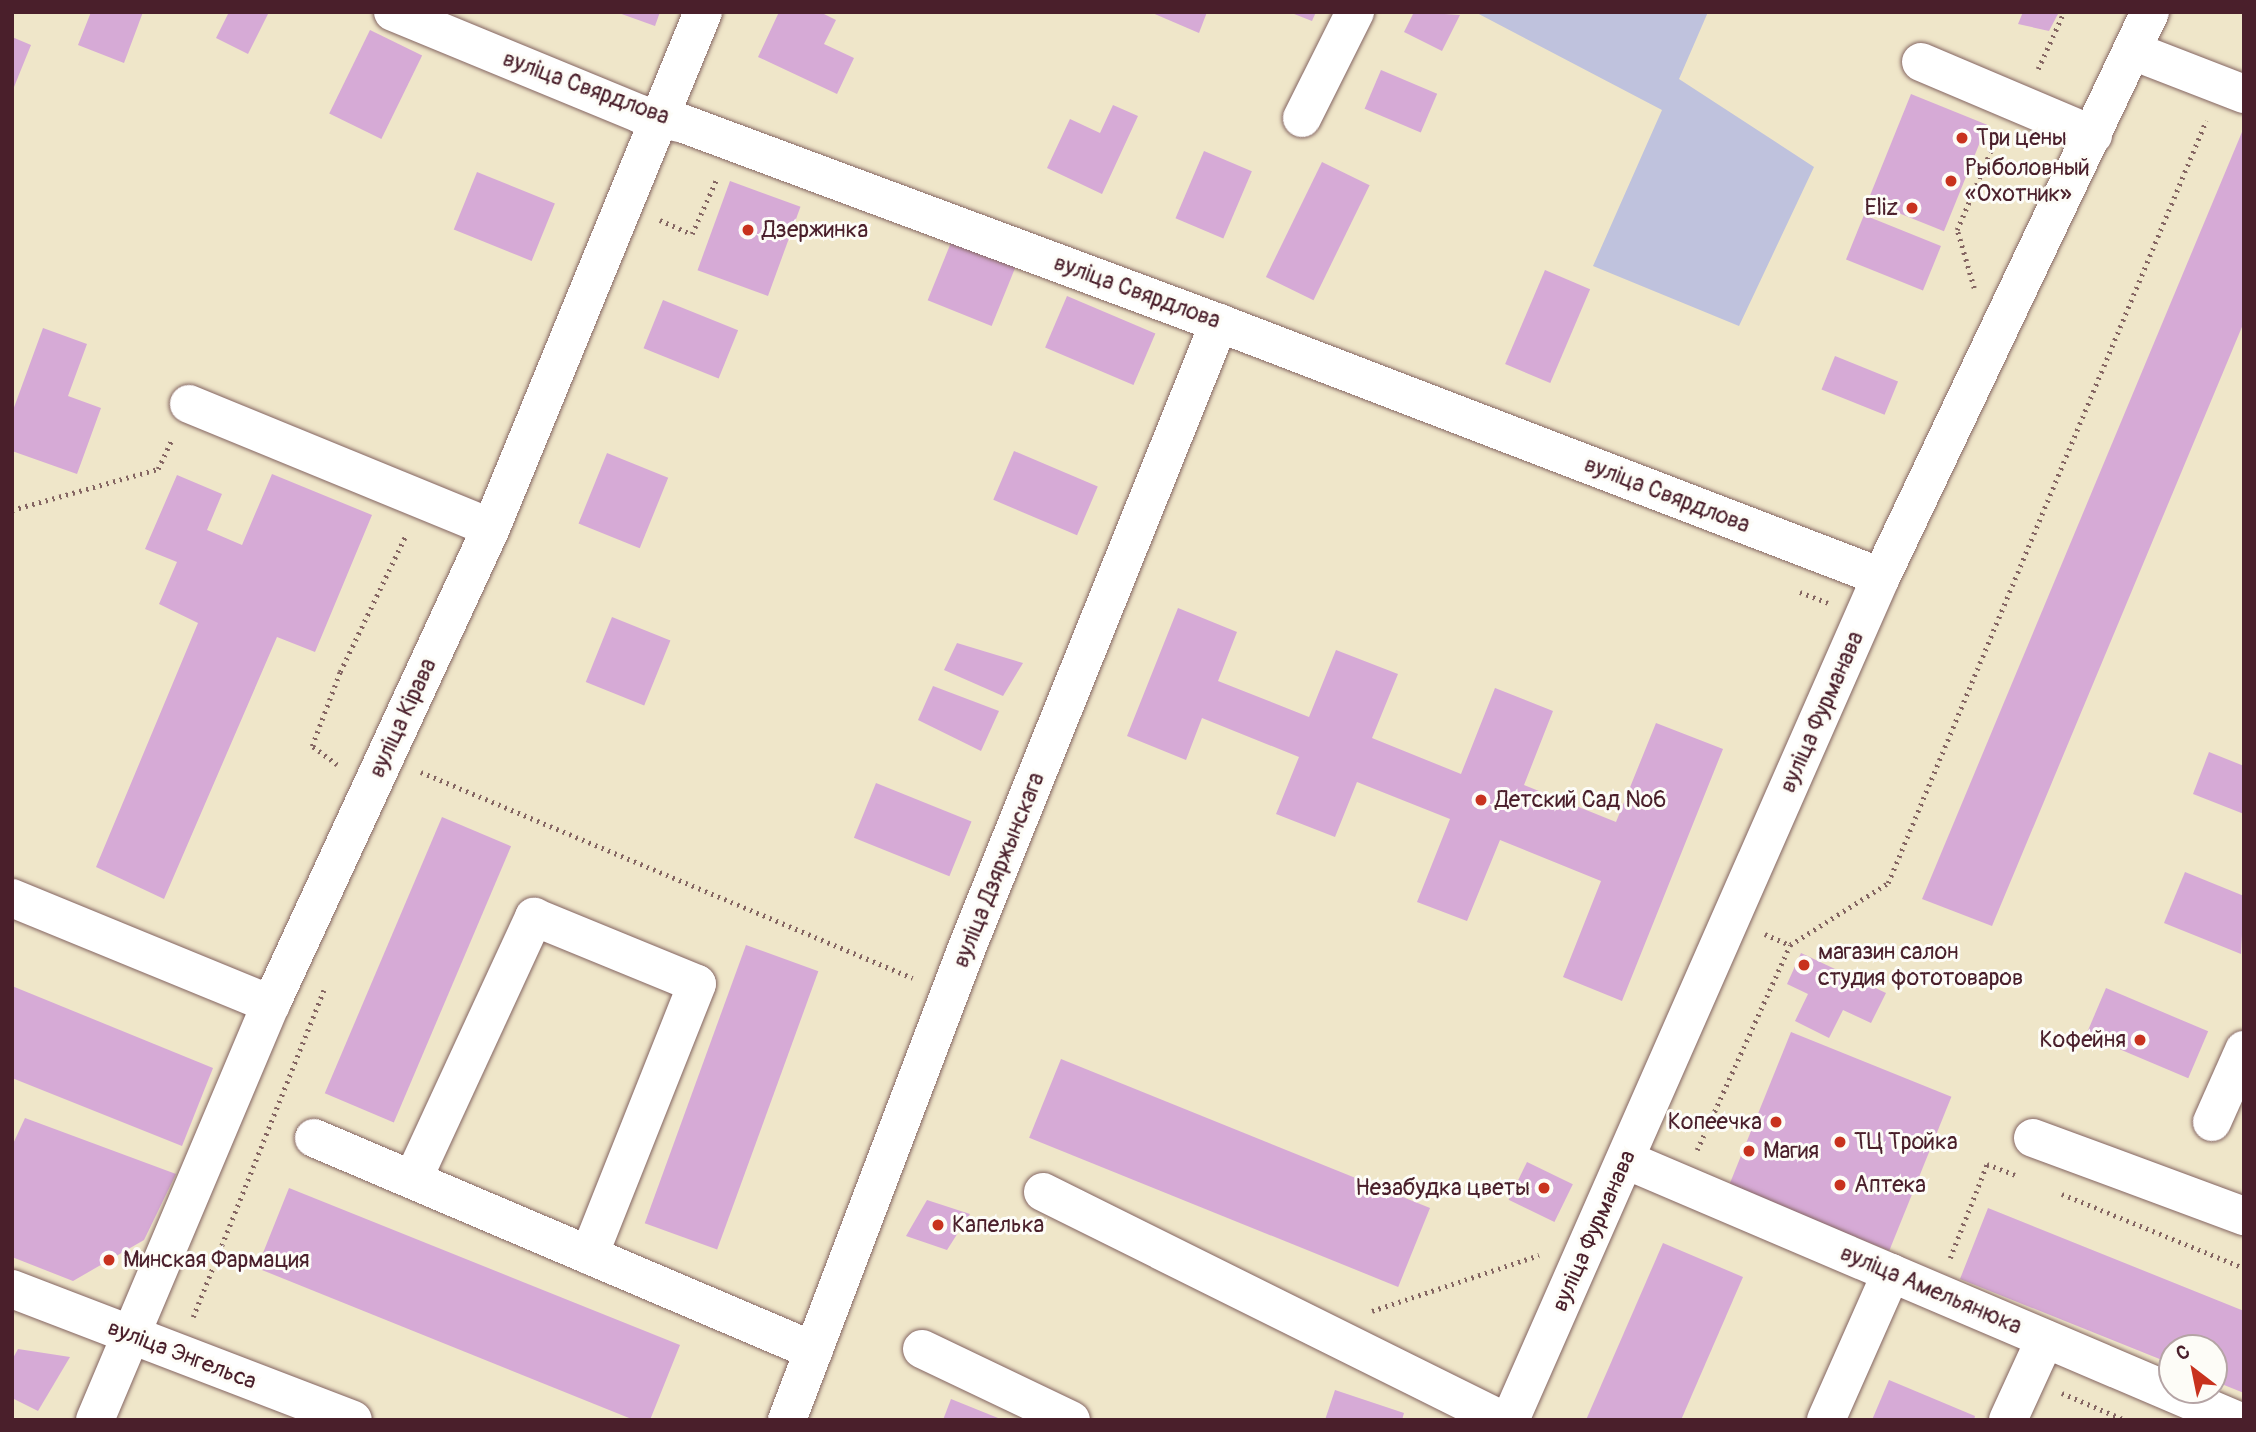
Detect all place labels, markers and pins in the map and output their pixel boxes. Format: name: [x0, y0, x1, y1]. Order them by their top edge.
place label: Три цены: [1976, 124, 2067, 152]
marker: Три цены: [1954, 130, 1970, 146]
place label: Рыболовный «Охотник»: [1965, 154, 2090, 208]
marker: Рыболовный «Охотник»: [1943, 173, 1959, 189]
place label: Eliz: [1864, 194, 1898, 222]
marker: Eliz: [1904, 200, 1920, 216]
place label: Дзержинка: [762, 216, 868, 244]
marker: Дзержинка: [740, 222, 756, 238]
place label: Детский Сад №6: [1495, 786, 1666, 814]
marker: Детский Сад №6: [1473, 792, 1489, 808]
place label: магазин салон студия фототоваров: [1818, 938, 2023, 992]
marker: магазин салон студия фототоваров: [1796, 957, 1812, 973]
place label: Кофейня: [2040, 1026, 2126, 1054]
marker: Кофейня: [2132, 1032, 2148, 1048]
place label: Копеечка: [1668, 1108, 1762, 1136]
marker: Копеечка: [1768, 1114, 1784, 1130]
place label: ТЦ Тройка: [1854, 1128, 1958, 1156]
marker: ТЦ Тройка: [1832, 1134, 1848, 1150]
place label: Магия: [1763, 1137, 1819, 1165]
marker: Магия: [1741, 1143, 1757, 1159]
place label: Аптека: [1854, 1171, 1926, 1199]
place label: Незабудка цветы: [1355, 1174, 1530, 1202]
marker: Аптека: [1832, 1177, 1848, 1193]
marker: Незабудка цветы: [1536, 1180, 1552, 1196]
place label: Капелька: [952, 1211, 1044, 1239]
marker: Капелька: [930, 1217, 946, 1233]
place label: Минская Фармация: [123, 1246, 310, 1274]
marker: Минская Фармация: [101, 1252, 117, 1268]

